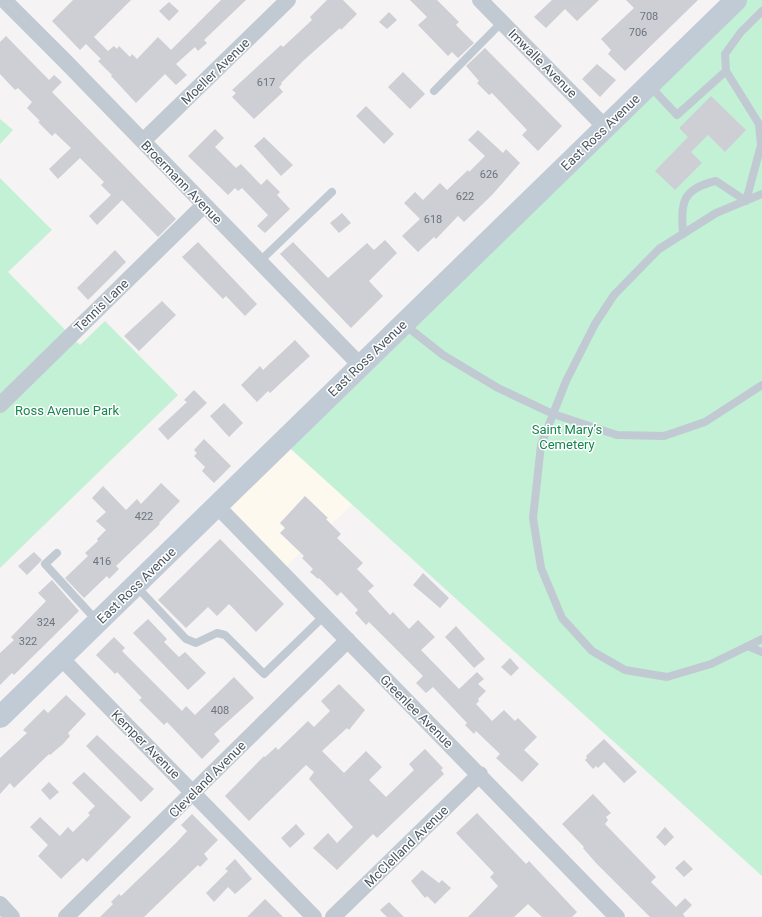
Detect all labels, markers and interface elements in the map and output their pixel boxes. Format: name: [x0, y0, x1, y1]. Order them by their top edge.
house number: 708: [640, 10, 658, 23]
street label: Imwalle Avenue: [505, 26, 580, 101]
house number: 706: [629, 26, 647, 39]
street label: Moeller Avenue: [178, 35, 253, 108]
house number: 617: [257, 76, 275, 89]
street label: East Ross Avenue: [558, 91, 643, 174]
street label: Broermann Avenue: [138, 138, 225, 227]
house number: 626: [480, 168, 498, 181]
house number: 622: [456, 190, 474, 203]
house number: 618: [424, 213, 442, 226]
street label: Tennis Lane: [71, 276, 132, 335]
street label: East Ross Avenue: [325, 317, 410, 400]
park label: Ross Avenue Park: [15, 403, 119, 418]
park label: Saint Mary’s Cemetery: [532, 422, 602, 452]
house number: 422: [135, 510, 153, 523]
street label: East Ross Avenue: [94, 544, 179, 627]
house number: 416: [93, 555, 111, 568]
house number: 324: [37, 616, 55, 629]
house number: 322: [19, 635, 37, 648]
street label: Greenlee Avenue: [377, 672, 456, 751]
house number: 408: [211, 704, 229, 717]
street label: Kemper Avenue: [108, 707, 183, 782]
street label: Cleveland Avenue: [166, 738, 249, 821]
street label: McClelland Avenue: [361, 803, 451, 890]

